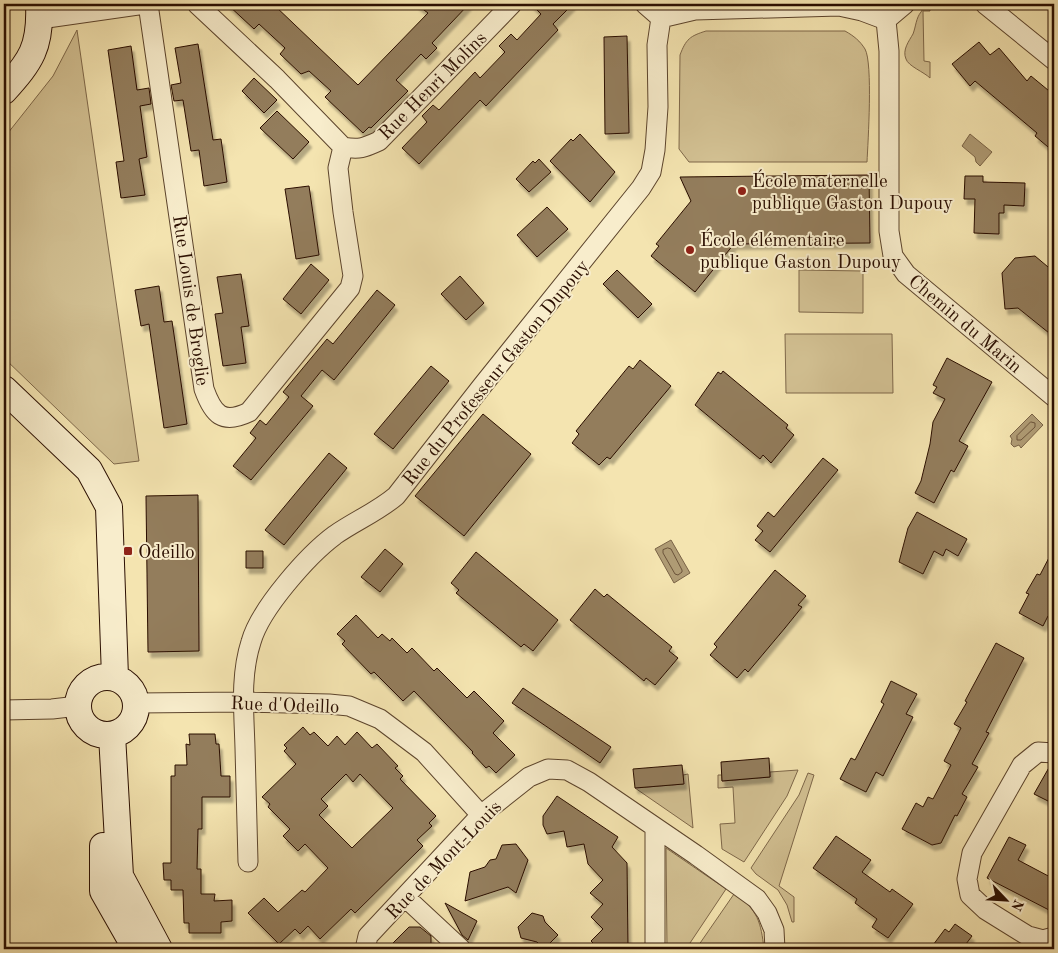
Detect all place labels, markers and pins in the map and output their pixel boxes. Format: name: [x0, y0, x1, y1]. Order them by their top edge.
place label: École maternelle publique Gaston Dupouy: [752, 169, 953, 214]
marker: École maternelle publique Gaston Dupouy: [736, 185, 748, 197]
place label: École élémentaire publique Gaston Dupouy: [700, 228, 901, 273]
marker: École élémentaire publique Gaston Dupouy: [684, 244, 696, 256]
place label: Odeillo: [138, 544, 195, 563]
marker: Odeillo: [122, 545, 134, 557]

